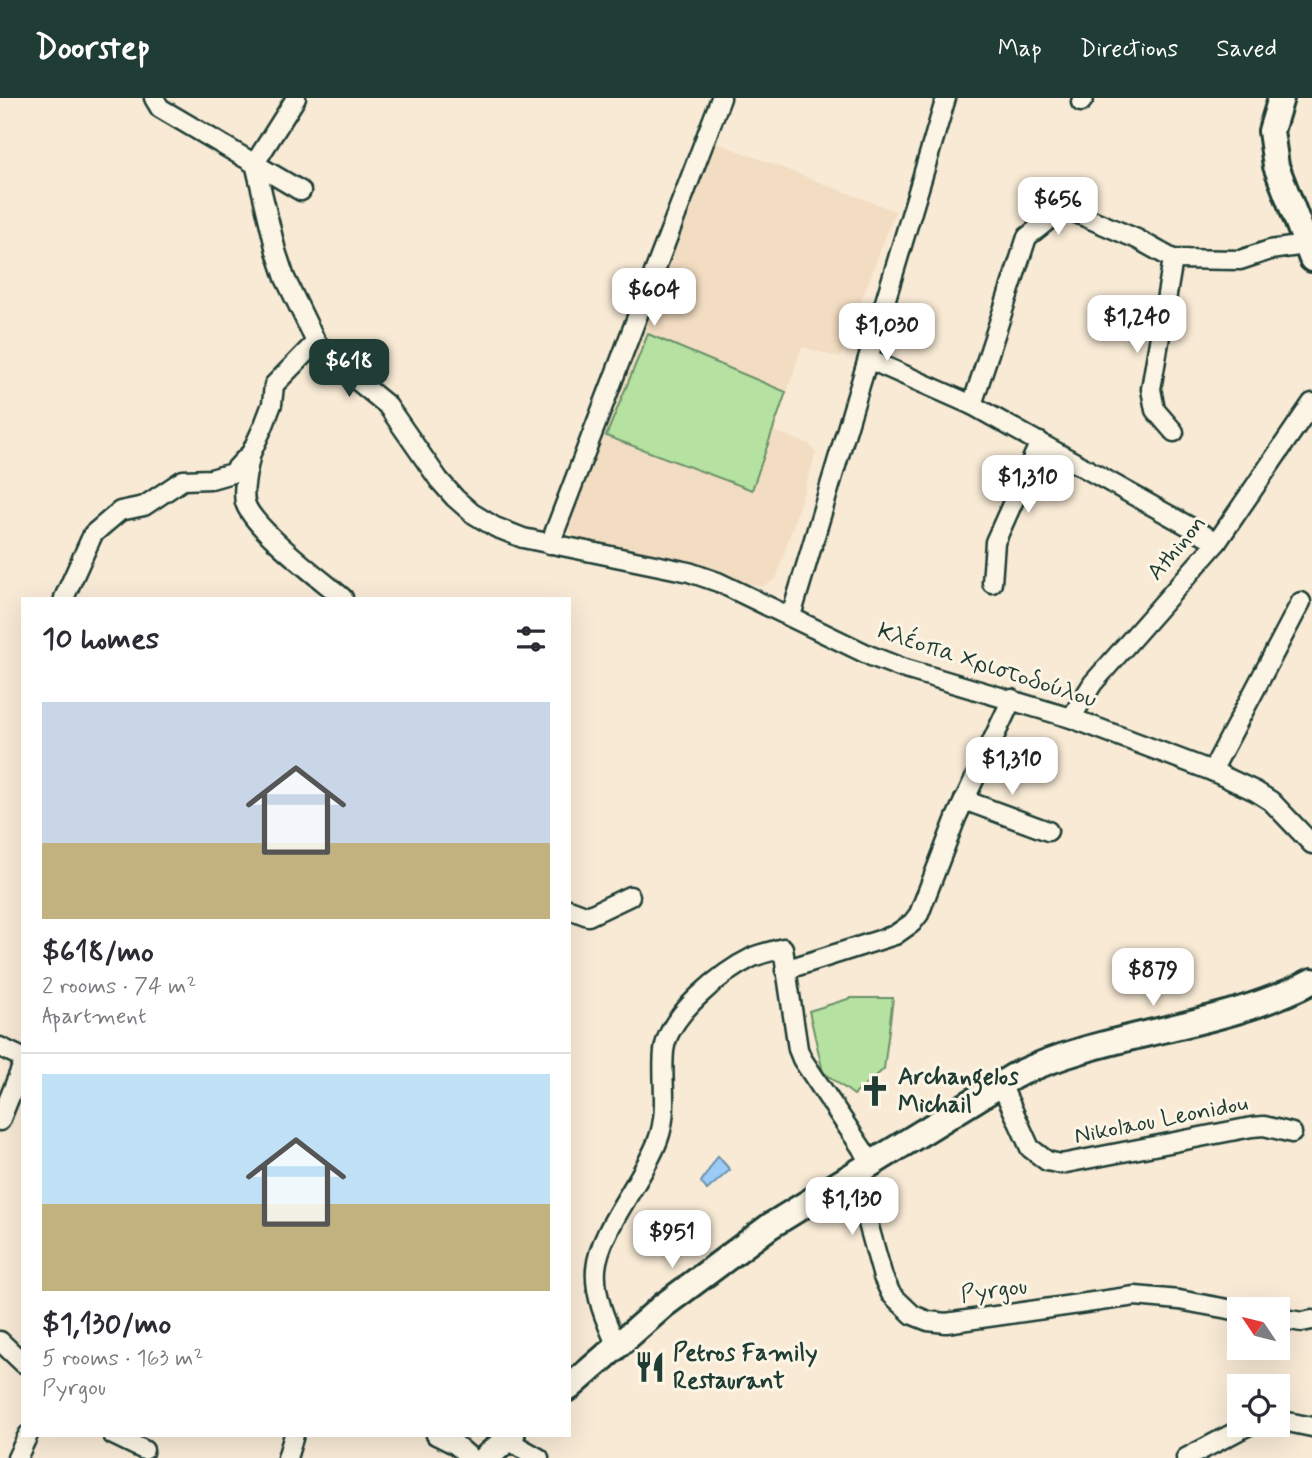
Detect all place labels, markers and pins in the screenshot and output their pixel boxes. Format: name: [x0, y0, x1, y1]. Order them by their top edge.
pin: $656: [1017, 178, 1099, 237]
pin: $604: [613, 268, 695, 328]
pin: $1,240: [1080, 296, 1194, 355]
pin: $1,030: [830, 303, 944, 363]
pin: $618: [308, 340, 390, 399]
pin: $1,310: [971, 456, 1085, 515]
pin: $1,310: [955, 738, 1069, 797]
pin: $879: [1112, 948, 1194, 1008]
place label: Archangelos Michail: [898, 1062, 1019, 1121]
church icon: Archangelos Michail: [858, 1074, 892, 1108]
pin: $1,130: [795, 1178, 909, 1237]
pin: $951: [631, 1210, 713, 1270]
place label: Petros Family Restaurant: [673, 1338, 817, 1397]
restaurant icon: Petros Family Restaurant: [633, 1350, 667, 1384]

